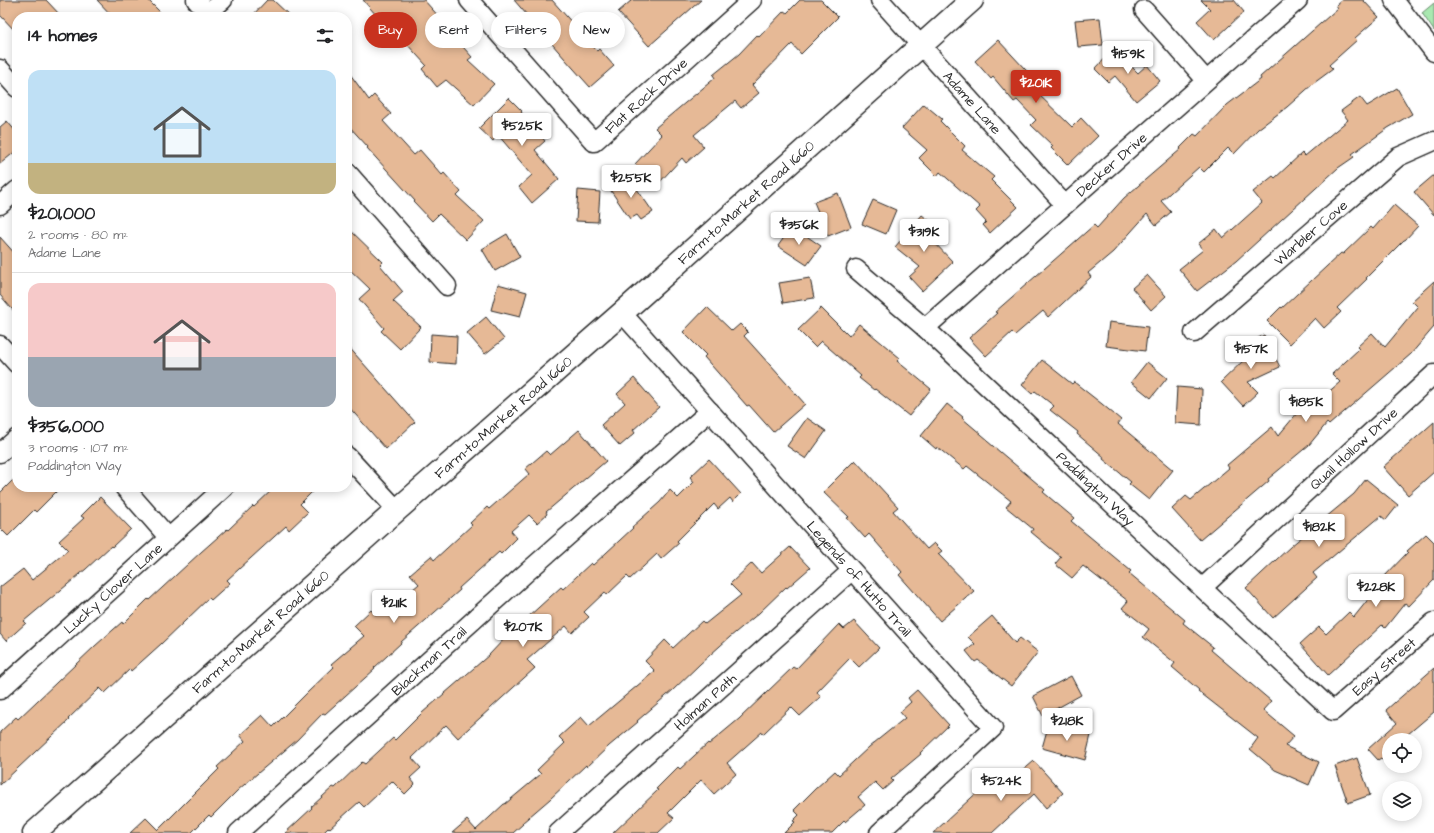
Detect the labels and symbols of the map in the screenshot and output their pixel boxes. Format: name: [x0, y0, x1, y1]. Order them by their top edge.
pin: $159K: [1100, 41, 1156, 75]
street label: Flat Rock Drive: [601, 53, 693, 139]
street label: Adame Lane: [938, 67, 1006, 139]
pin: $201K: [1008, 70, 1064, 104]
pin: $525K: [494, 113, 550, 147]
street label: Decker Drive: [1072, 128, 1152, 202]
street label: Farm-to-Market Road 1660: [674, 136, 819, 270]
pin: $255K: [603, 165, 659, 199]
street label: Warbler Cove: [1270, 195, 1353, 271]
pin: $356K: [771, 212, 827, 246]
pin: $319K: [896, 219, 952, 253]
pin: $157K: [1223, 336, 1279, 370]
street label: Farm-to-Market Road 1660: [430, 352, 577, 484]
pin: $185K: [1278, 389, 1334, 423]
street label: Quail Hollow Drive: [1306, 403, 1403, 495]
street label: Paddington Way: [1051, 447, 1139, 531]
pin: $182K: [1291, 514, 1347, 548]
street label: Legends of Hutto Trail: [801, 517, 916, 641]
street label: Lucky Clover Lane: [60, 539, 168, 639]
street label: Farm-to-Market Road 1660: [188, 566, 334, 699]
pin: $228K: [1348, 574, 1404, 608]
pin: $211K: [366, 590, 422, 624]
pin: $207K: [495, 614, 551, 648]
street label: Blackman Trail: [387, 622, 471, 701]
street label: Easy Street: [1348, 633, 1421, 701]
street label: Holman Path: [670, 669, 741, 736]
pin: $218K: [1039, 708, 1095, 742]
pin: $524K: [973, 768, 1029, 802]

